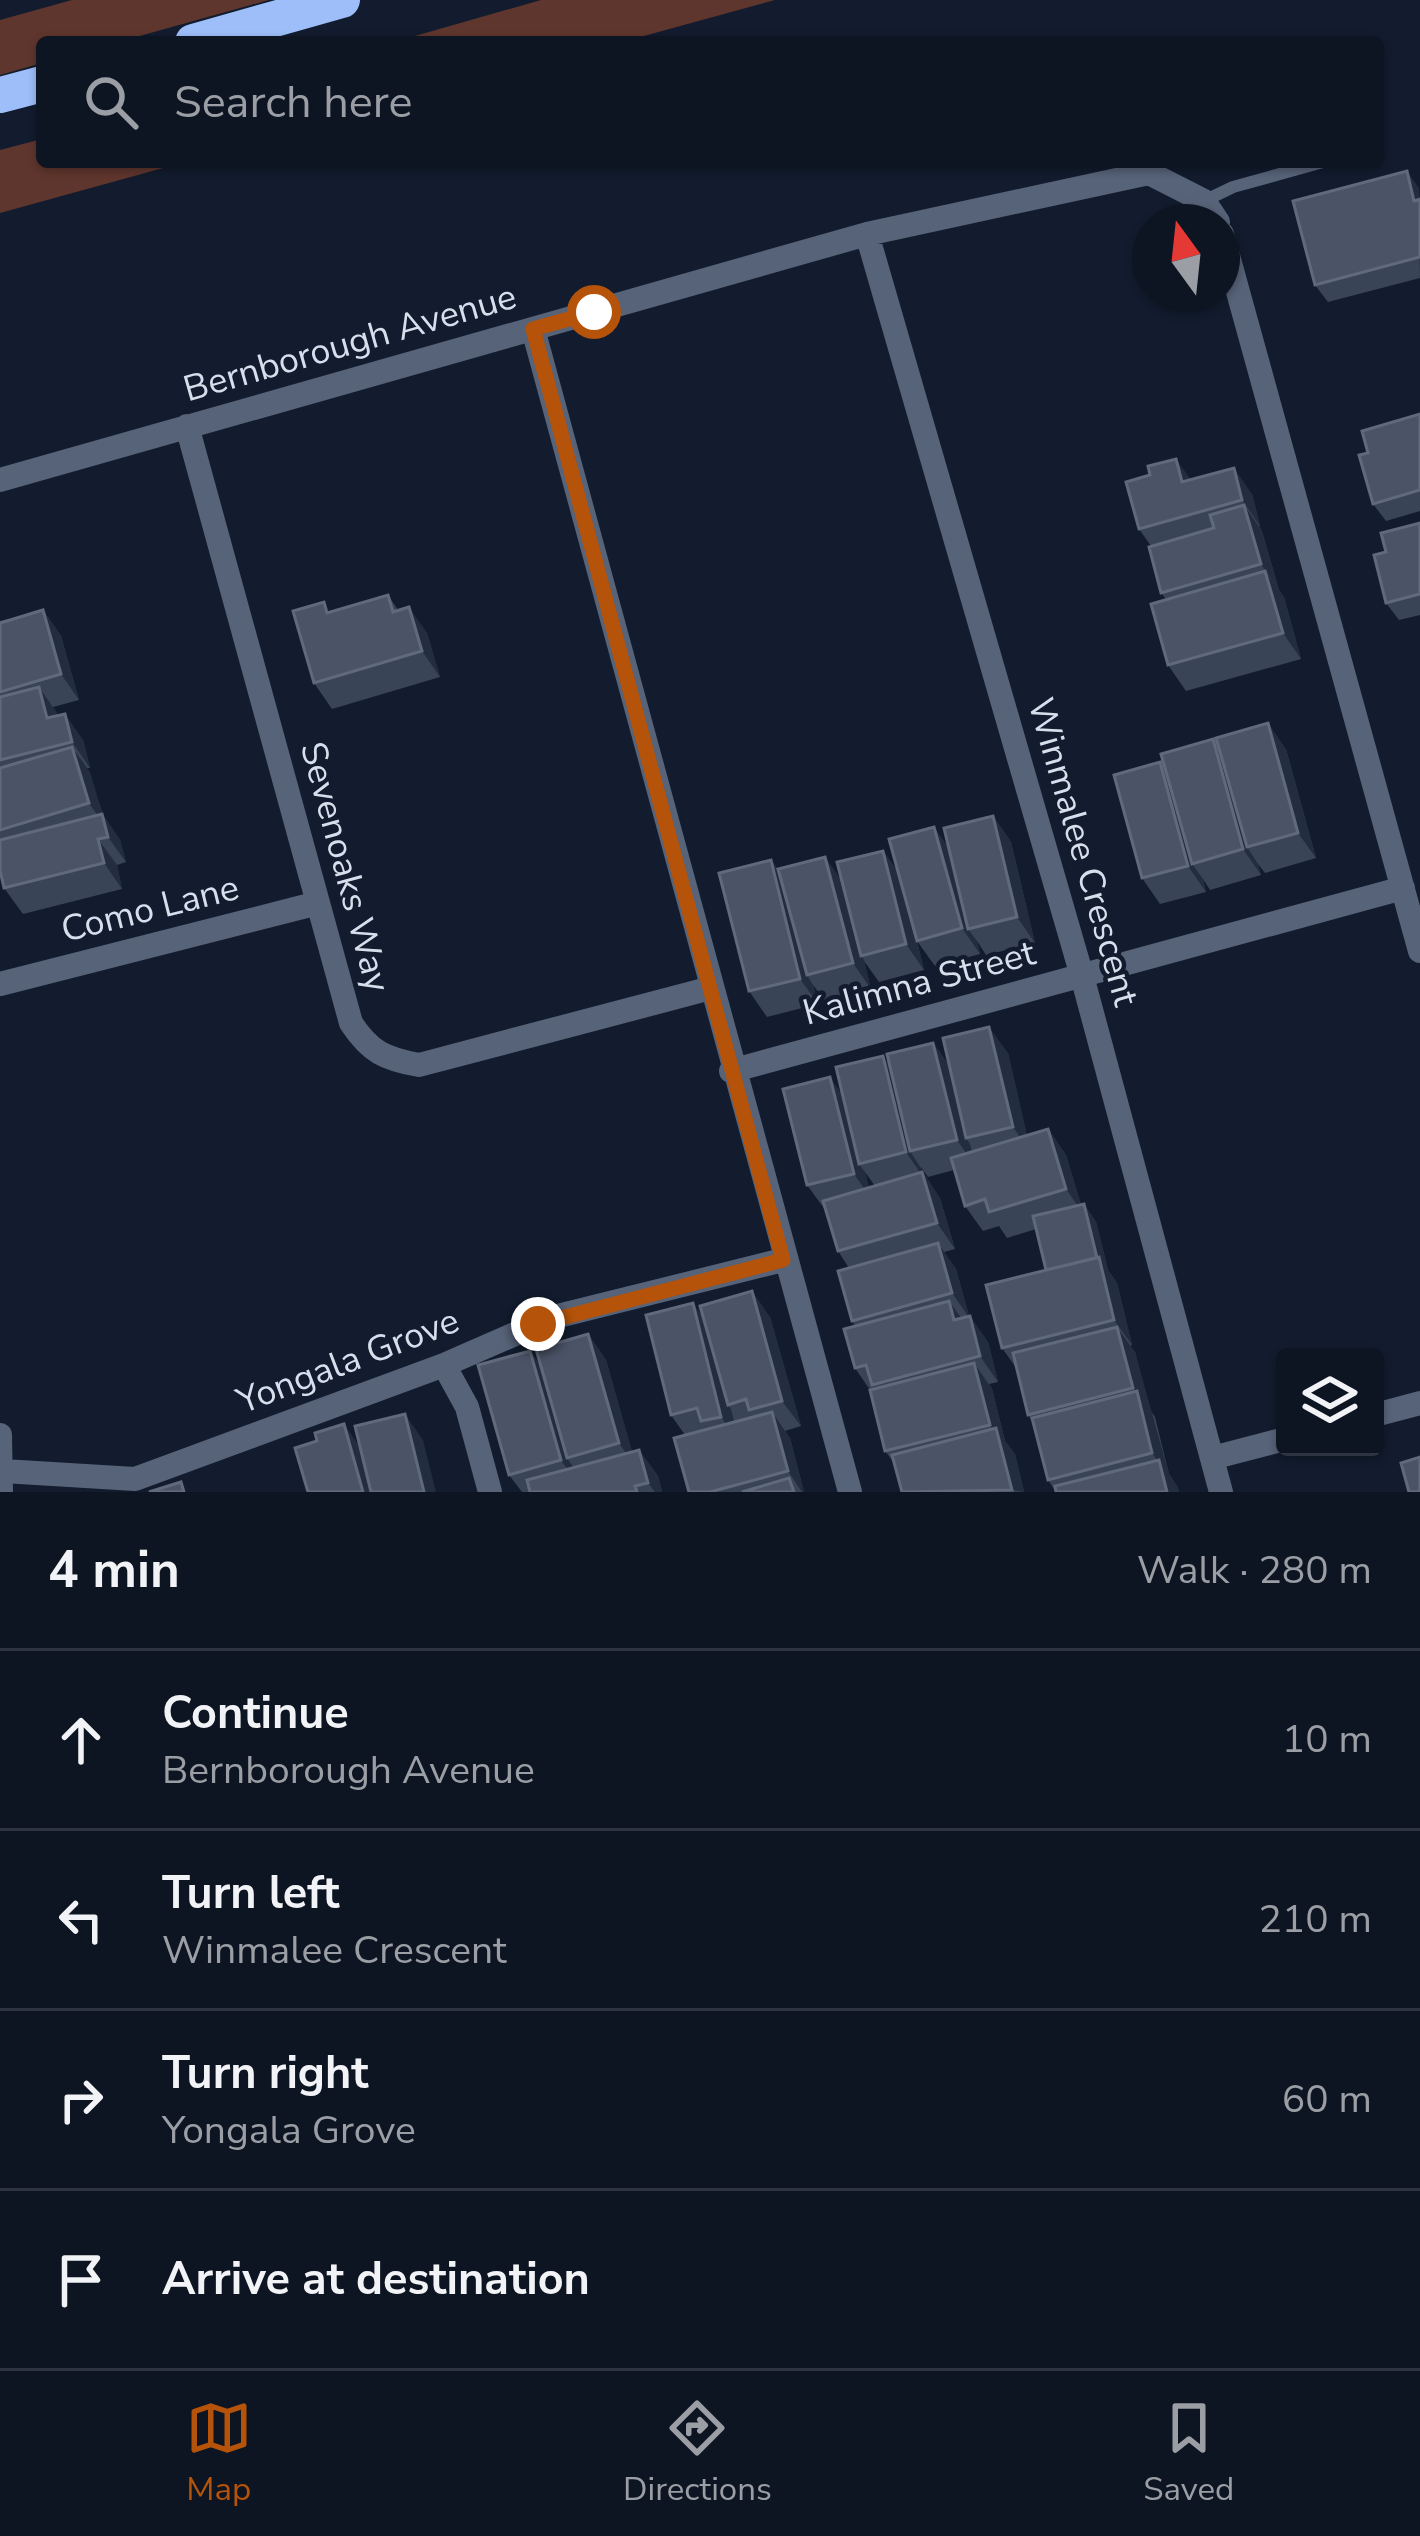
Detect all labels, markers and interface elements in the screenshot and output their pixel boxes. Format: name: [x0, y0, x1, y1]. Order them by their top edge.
search box: [36, 36, 1384, 168]
icon: search: [78, 69, 144, 135]
text: Search here: [174, 72, 413, 133]
north arrow: [1132, 204, 1240, 312]
street label: Bernborough Avenue: [178, 272, 522, 414]
route start: [567, 285, 621, 339]
street label: Winmalee Crescent: [1016, 692, 1151, 1012]
street label: Sevenoaks Way: [288, 736, 402, 998]
street label: Como Lane: [56, 863, 244, 955]
street label: Kalimna Street: [798, 928, 1041, 1038]
street label: Yongala Grove: [229, 1296, 466, 1426]
route end: [511, 1297, 565, 1351]
map controls: [1276, 1348, 1384, 1456]
button: layers: [1276, 1348, 1384, 1456]
text: 4 min: [48, 1535, 180, 1605]
text: Walk · 280 m: [1137, 1544, 1372, 1597]
text: Continue: [162, 1683, 349, 1744]
icon: ahead: [48, 1707, 114, 1773]
text: 10 m: [1282, 1713, 1372, 1766]
text: Bernborough Avenue: [162, 1744, 535, 1797]
text: Turn left: [162, 1863, 340, 1924]
icon: left: [48, 1887, 114, 1953]
text: 210 m: [1258, 1893, 1372, 1946]
text: Winmalee Crescent: [162, 1924, 507, 1977]
text: Turn right: [162, 2043, 369, 2104]
icon: right: [48, 2067, 114, 2133]
text: 60 m: [1282, 2073, 1372, 2126]
text: Yongala Grove: [162, 2104, 416, 2157]
icon: arrive: [48, 2247, 114, 2313]
text: Arrive at destination: [162, 2249, 590, 2310]
tab: Map: [186, 2395, 252, 2512]
tab: Directions: [623, 2395, 772, 2512]
tab: Saved: [1143, 2395, 1234, 2512]

